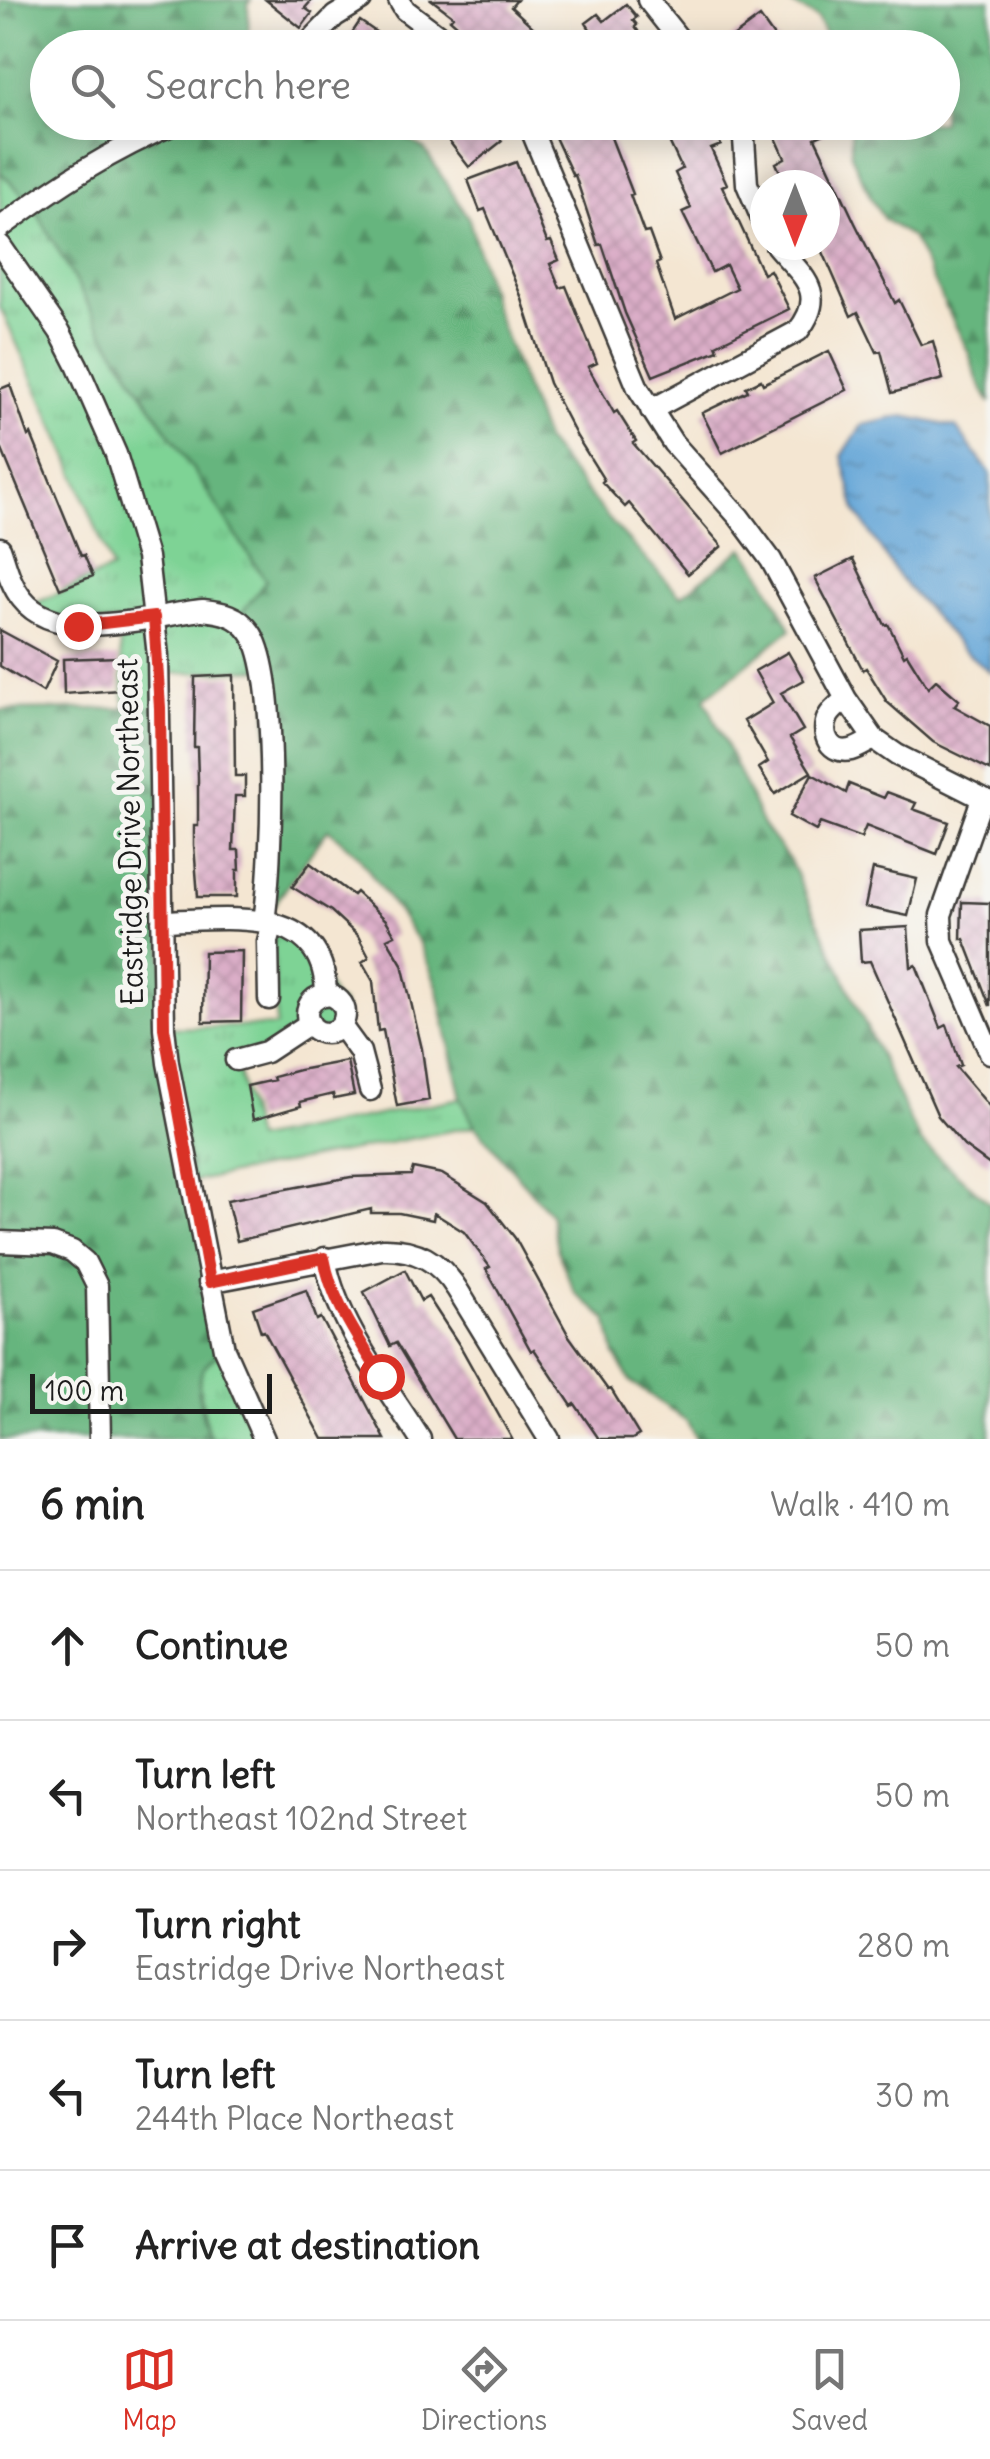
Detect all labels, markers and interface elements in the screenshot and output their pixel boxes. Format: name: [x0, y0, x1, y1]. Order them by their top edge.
search box: [30, 30, 960, 140]
icon: search: [65, 58, 120, 113]
text: Search here: [145, 62, 351, 109]
north arrow: [750, 170, 840, 260]
route end: [56, 604, 102, 650]
street label: Eastridge Drive Northeast: [107, 658, 151, 1006]
route start: [359, 1354, 405, 1400]
scale bar: [30, 1369, 272, 1414]
text: 100 m: [45, 1373, 124, 1409]
text: 6 min: [40, 1478, 145, 1530]
text: Walk · 410 m: [770, 1484, 950, 1525]
icon: ahead: [40, 1618, 95, 1673]
text: Continue: [135, 1622, 288, 1669]
text: 50 m: [875, 1625, 950, 1666]
text: Turn left: [135, 1751, 275, 1798]
icon: left: [40, 1768, 95, 1823]
text: 50 m: [875, 1775, 950, 1816]
text: Northeast 102nd Street: [135, 1798, 467, 1839]
text: Turn right: [135, 1901, 301, 1948]
icon: right: [40, 1918, 95, 1973]
text: 280 m: [857, 1925, 950, 1966]
text: Eastridge Drive Northeast: [135, 1948, 505, 1989]
text: Turn left: [135, 2051, 275, 2098]
icon: left: [40, 2068, 95, 2123]
text: 30 m: [875, 2075, 950, 2116]
text: 244th Place Northeast: [135, 2098, 454, 2139]
icon: arrive: [40, 2218, 95, 2273]
text: Arrive at destination: [135, 2222, 480, 2269]
tab: Map: [122, 2342, 177, 2438]
tab: Directions: [421, 2342, 547, 2438]
tab: Saved: [791, 2342, 868, 2438]

